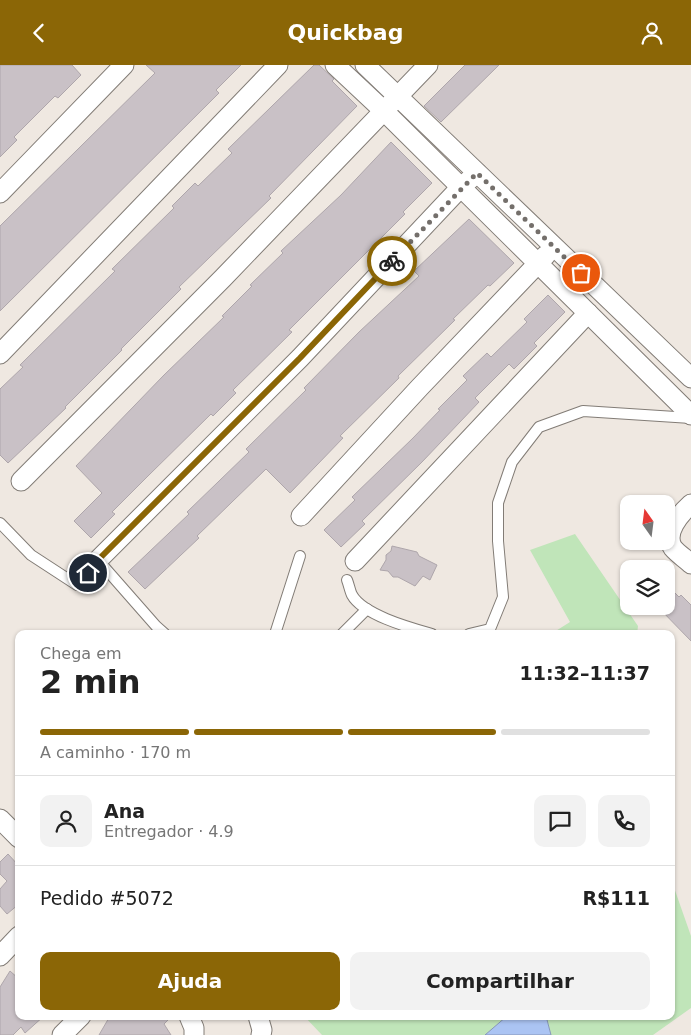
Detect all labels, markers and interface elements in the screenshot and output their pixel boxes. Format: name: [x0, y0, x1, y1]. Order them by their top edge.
icon: back: [25, 19, 53, 47]
icon: person: [638, 19, 666, 47]
text: Quickbag: [288, 20, 403, 45]
courier: [367, 236, 417, 286]
icon: bike: [378, 247, 406, 275]
pin: [560, 252, 602, 294]
icon: bag: [567, 259, 595, 287]
north arrow: [620, 495, 675, 550]
map controls: [620, 495, 675, 615]
pin: [67, 552, 109, 594]
icon: home: [74, 559, 102, 587]
button: layers: [620, 560, 675, 615]
text: Chega em: [40, 644, 122, 663]
text: 11:32–11:37: [520, 662, 650, 684]
text: 2 min: [40, 663, 141, 701]
text: A caminho · 170 m: [40, 743, 191, 762]
button: person: [40, 795, 92, 847]
button: chat: [534, 795, 586, 847]
button: phone: [598, 795, 650, 847]
text: Ana: [104, 800, 145, 822]
text: Entregador · 4.9: [104, 822, 234, 841]
text: Pedido #5072: [40, 887, 174, 909]
text: R$111: [582, 887, 650, 909]
button: Ajuda: [40, 952, 340, 1010]
button: Compartilhar: [350, 952, 650, 1010]

